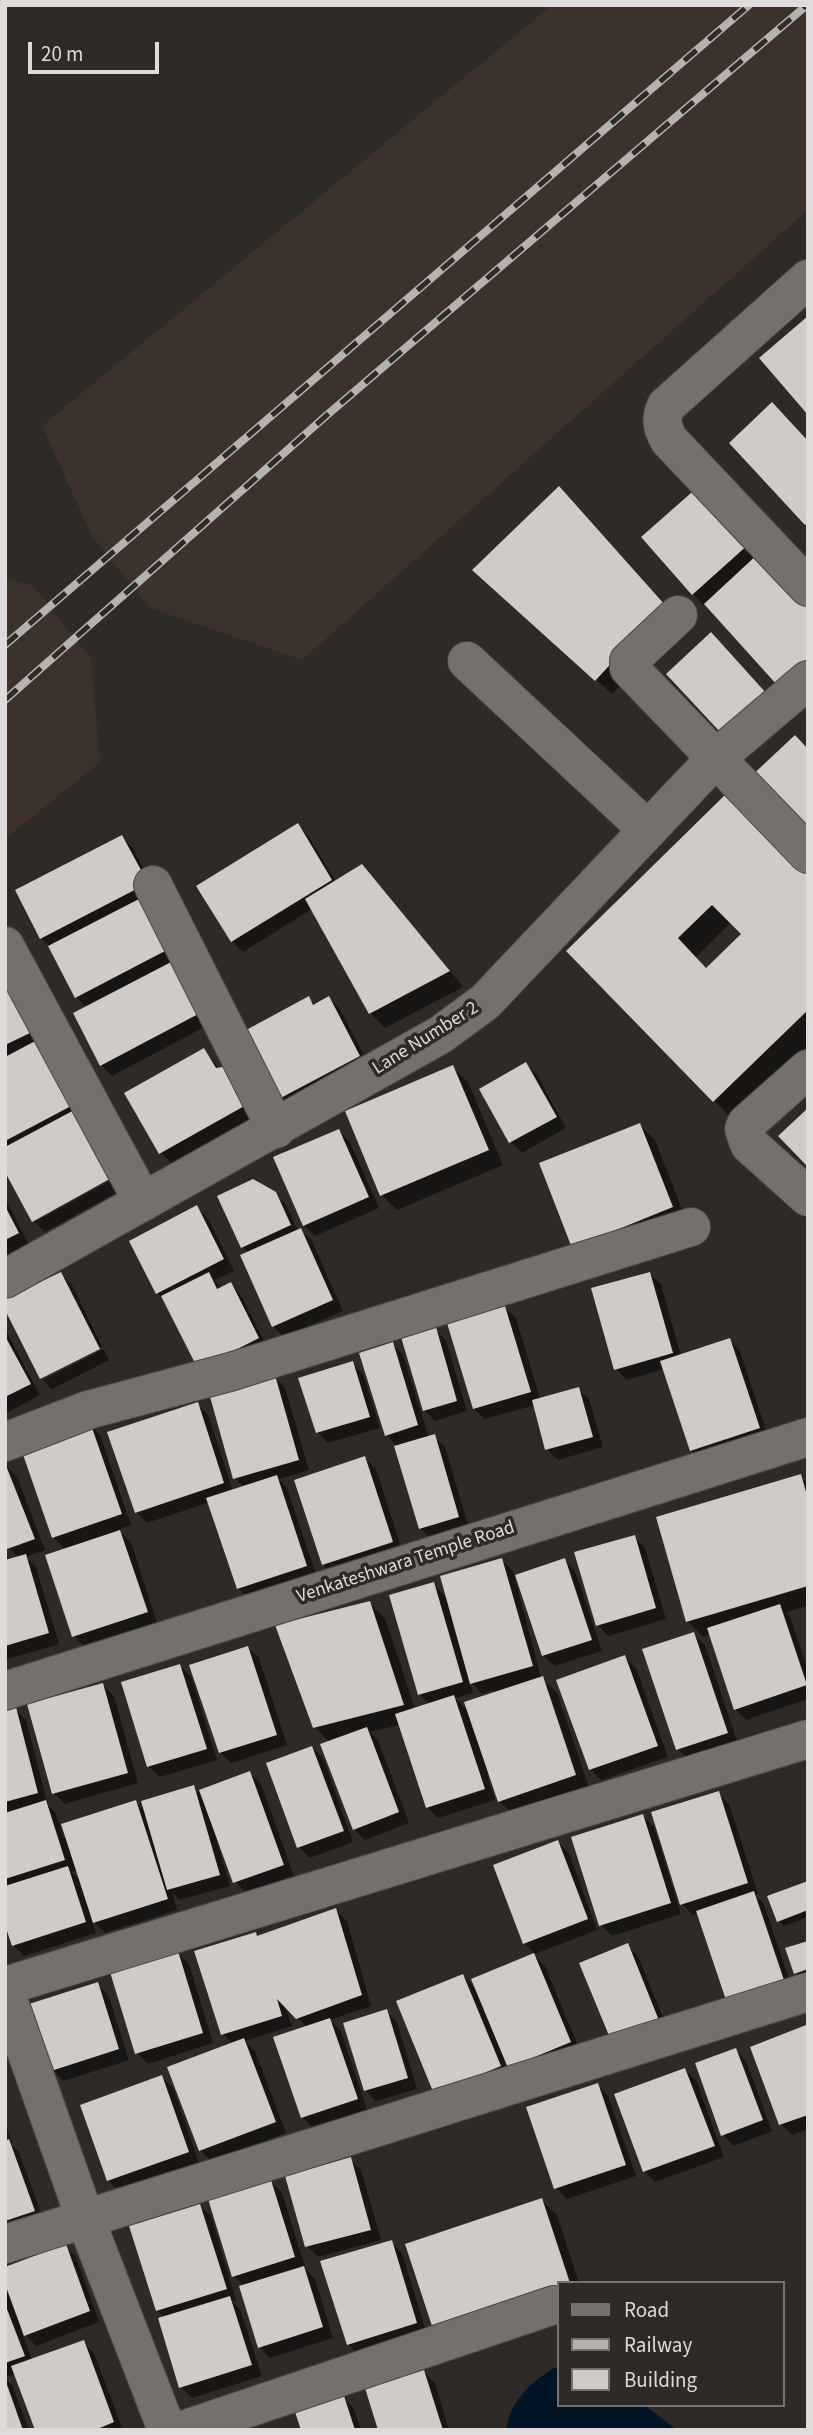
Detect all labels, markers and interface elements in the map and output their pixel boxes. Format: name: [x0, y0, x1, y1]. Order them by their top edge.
scale bar: [32, 28, 163, 72]
text: 20 m: [41, 39, 83, 69]
street label: Lane Number 2: [369, 997, 483, 1081]
street label: Venkateshwara Temple Road: [294, 1517, 518, 1609]
legend: [558, 2281, 785, 2407]
text: Road: [624, 2295, 669, 2325]
text: Railway: [624, 2330, 692, 2360]
text: Building: [624, 2365, 697, 2395]

